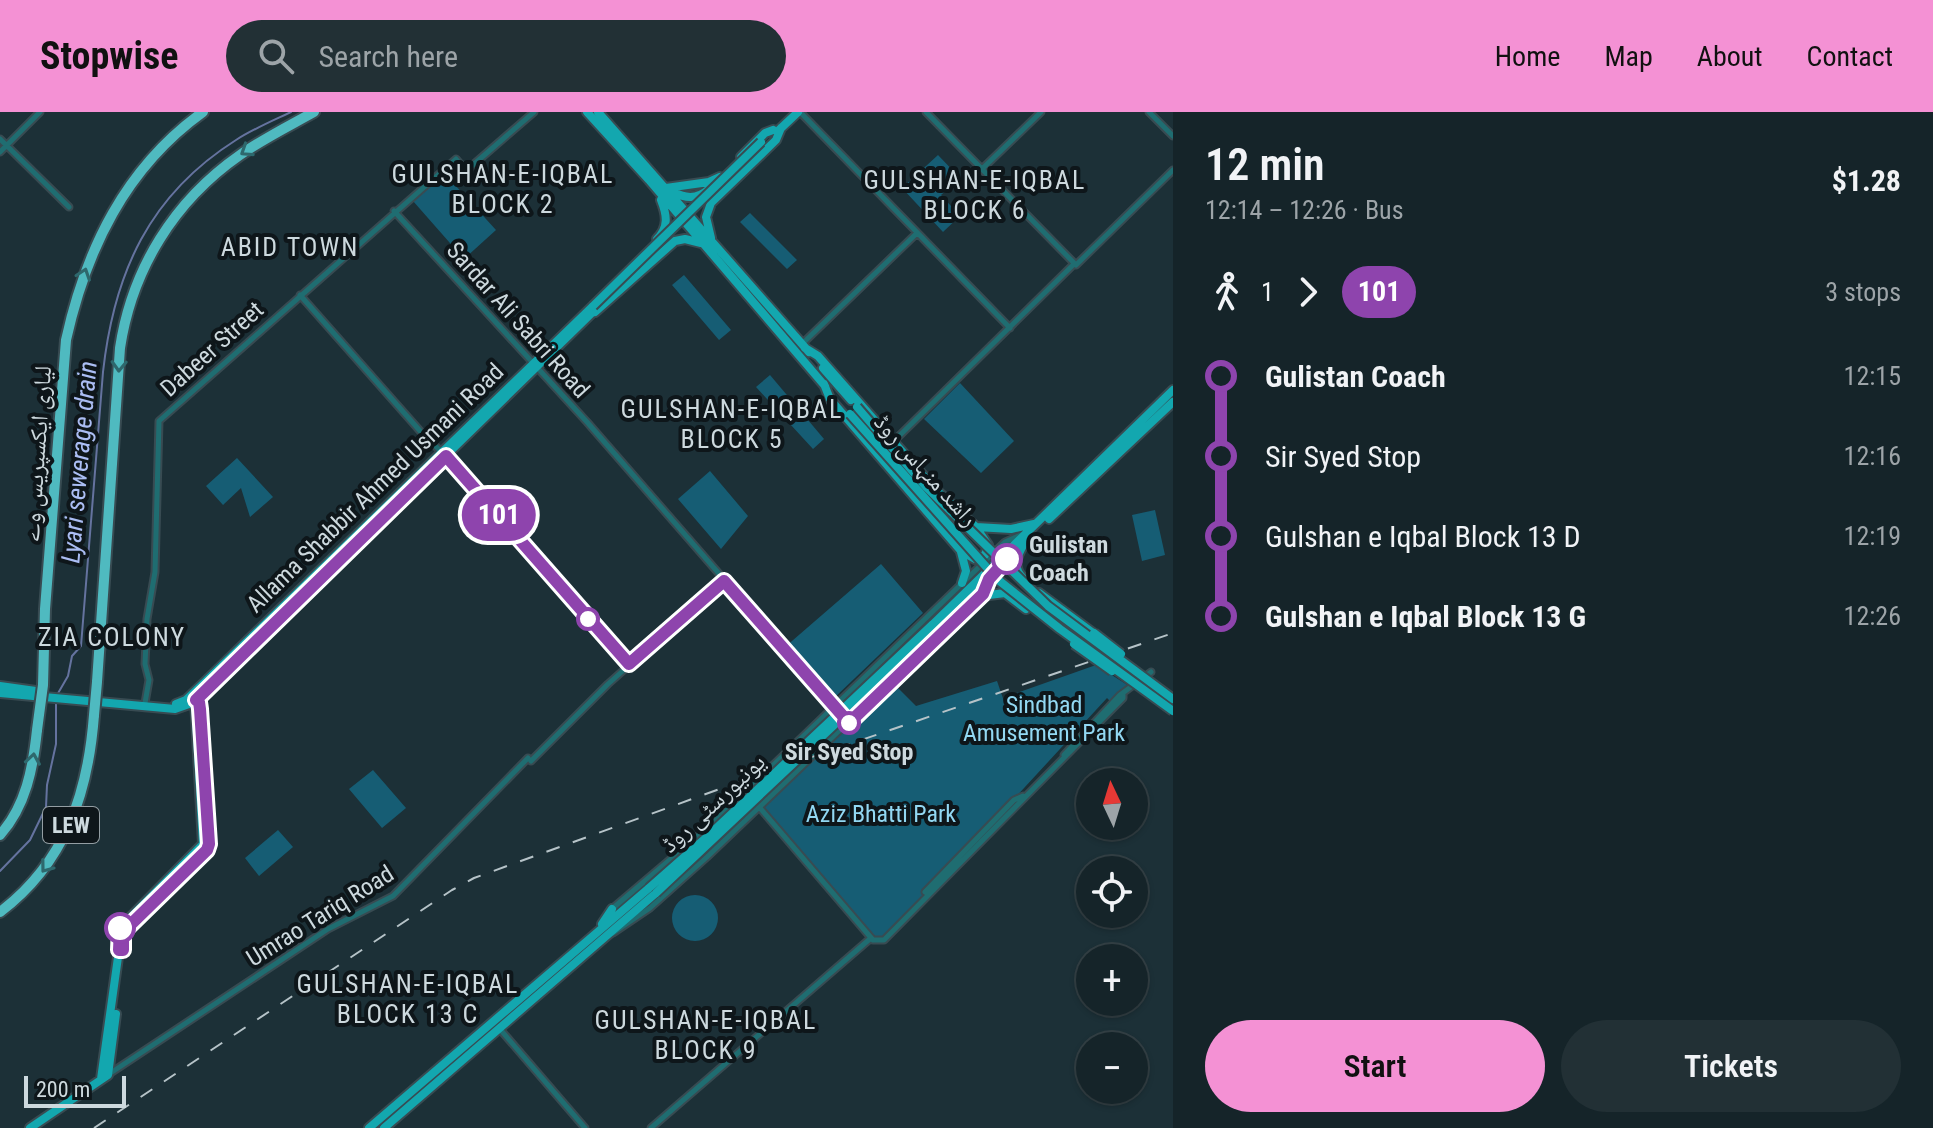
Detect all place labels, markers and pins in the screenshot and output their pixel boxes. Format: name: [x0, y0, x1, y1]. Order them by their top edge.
place label: Gulistan Coach: [1029, 531, 1108, 587]
marker: Gulistan Coach: [992, 544, 1022, 574]
unlabelled marker: [577, 608, 599, 630]
marker: Sir Syed Stop: [838, 712, 860, 734]
place label: Sir Syed Stop: [785, 738, 913, 766]
unlabelled marker: [105, 913, 135, 943]

